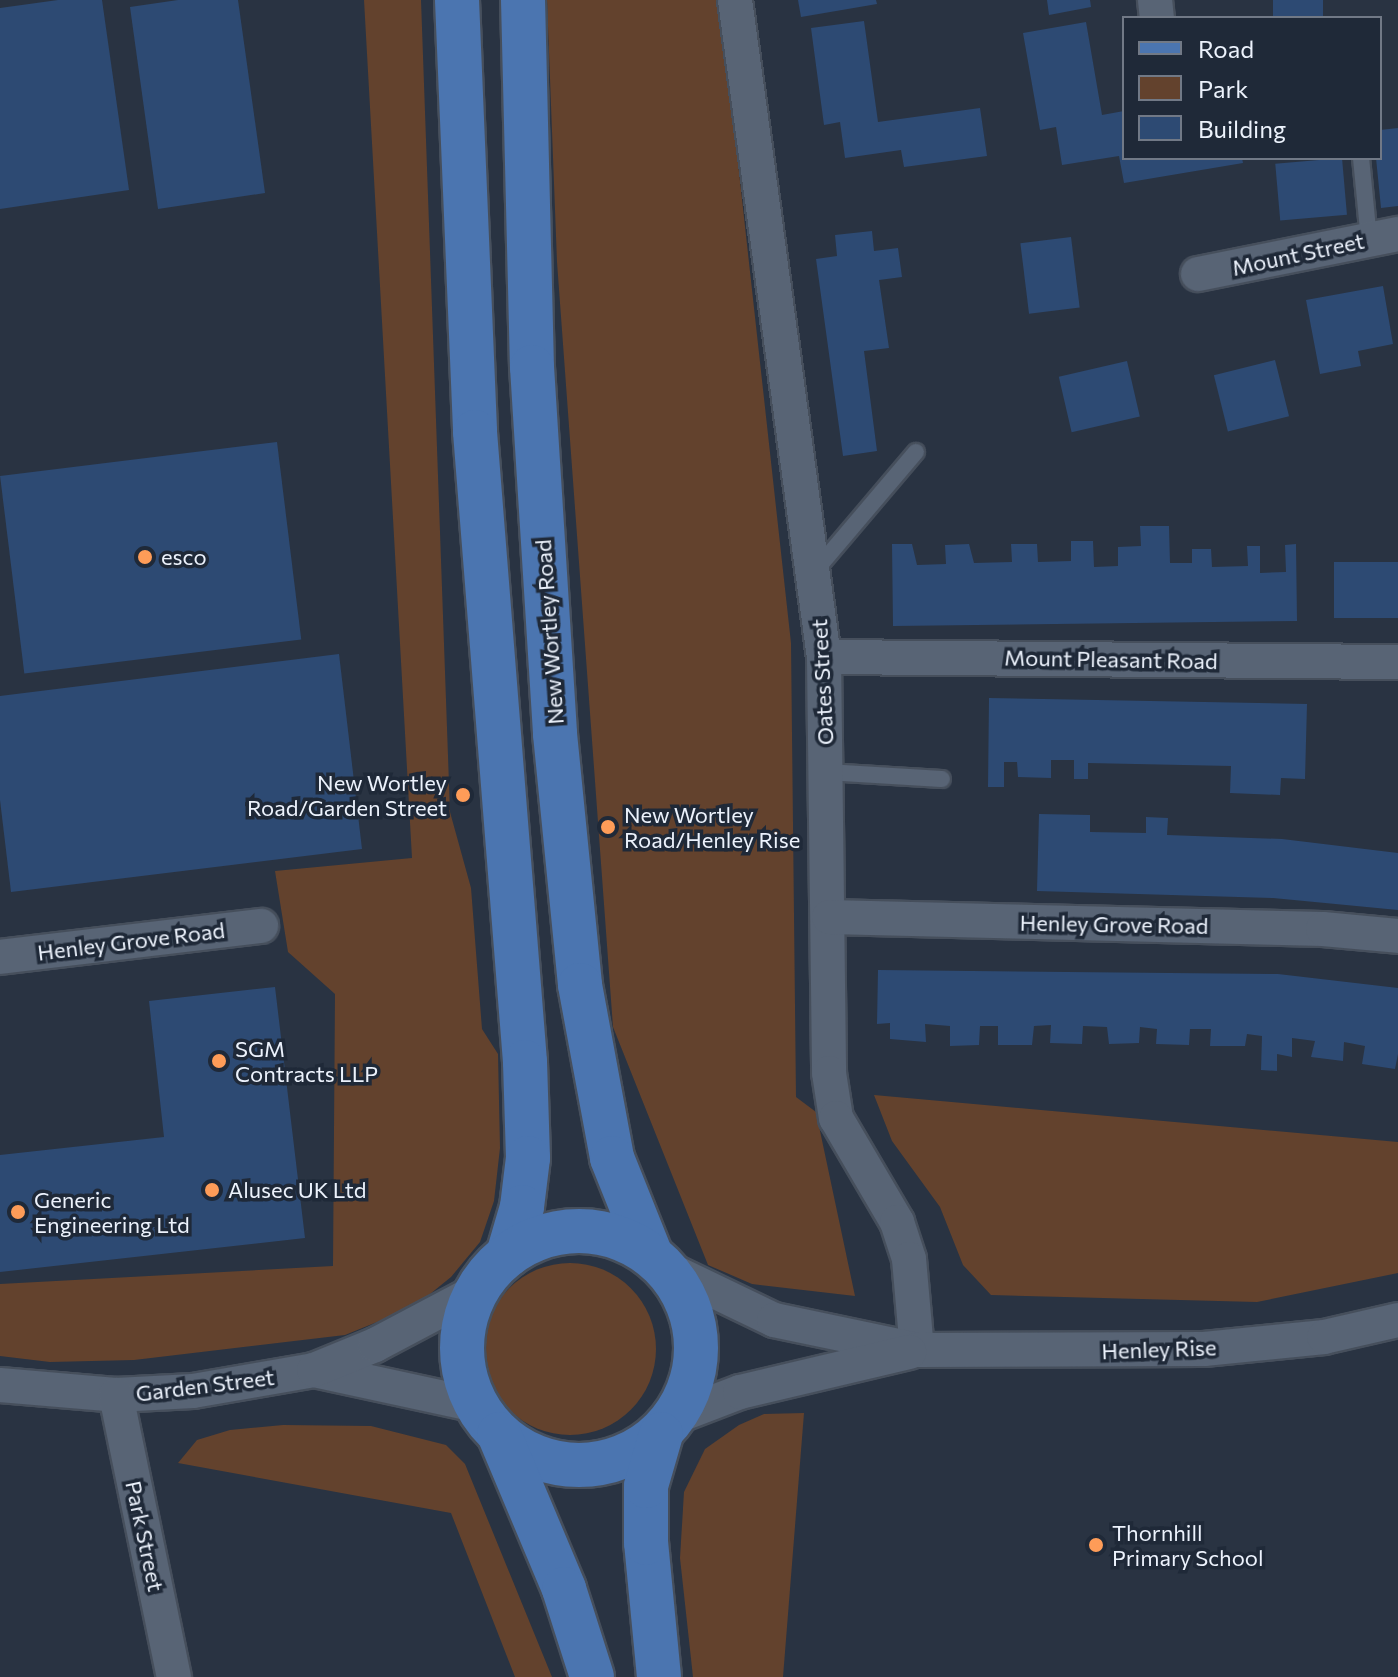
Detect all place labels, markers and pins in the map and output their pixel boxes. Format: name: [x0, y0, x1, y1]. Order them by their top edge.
place label: esco: [161, 544, 207, 570]
marker: esco: [136, 548, 154, 566]
place label: New Wortley Road/Garden Street: [247, 769, 447, 820]
marker: New Wortley Road/Garden Street: [454, 786, 472, 804]
place label: New Wortley Road/Henley Rise: [624, 801, 800, 852]
marker: New Wortley Road/Henley Rise: [599, 818, 617, 836]
place label: SGM Contracts LLP: [235, 1035, 378, 1086]
marker: SGM Contracts LLP: [210, 1052, 228, 1070]
place label: Alusec UK Ltd: [228, 1177, 366, 1203]
marker: Alusec UK Ltd: [203, 1181, 221, 1199]
place label: Generic Engineering Ltd: [34, 1186, 190, 1238]
marker: Generic Engineering Ltd: [9, 1203, 27, 1221]
place label: Thornhill Primary School: [1112, 1519, 1264, 1570]
marker: Thornhill Primary School: [1087, 1536, 1105, 1554]

